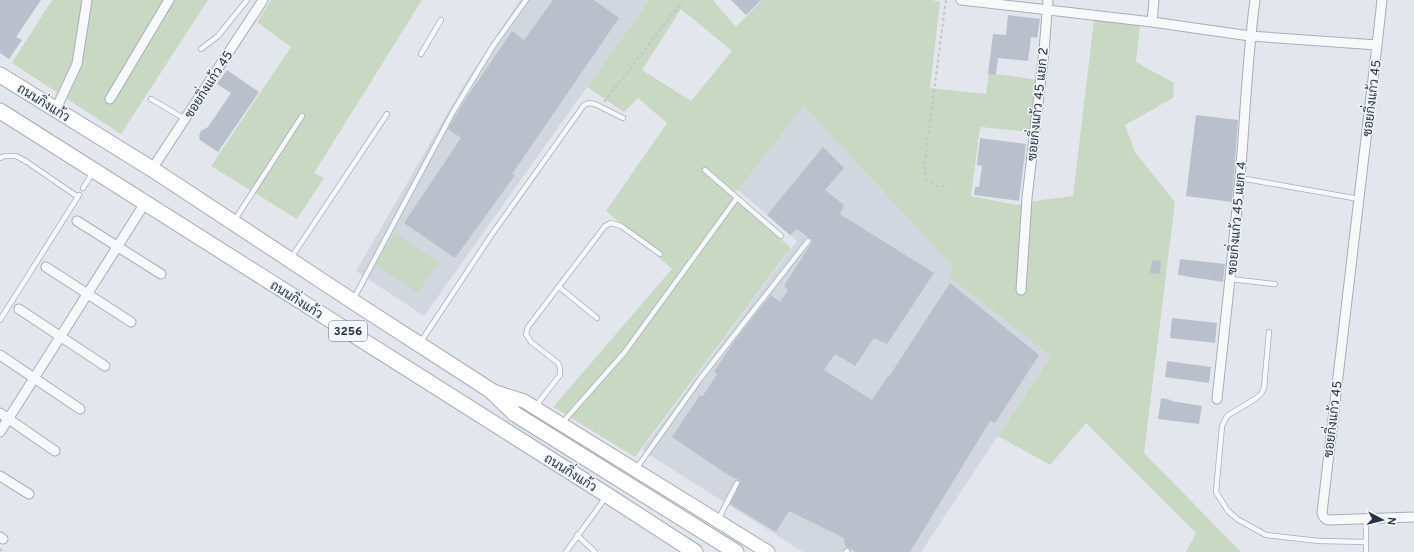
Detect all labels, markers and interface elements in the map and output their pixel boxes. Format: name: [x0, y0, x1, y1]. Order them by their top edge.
street label: ซอยกิ่งแก้ว 45: [177, 45, 237, 122]
street label: ซอยกิ่งแก้ว 45 แยก 2: [1020, 46, 1053, 162]
street label: ซอยกิ่งแก้ว 45: [1355, 58, 1386, 138]
street label: ถนนกิ่งแก้ว: [14, 77, 75, 126]
street label: ซอยกิ่งแก้ว 45 แยก 4: [1220, 160, 1251, 276]
street label: ถนนกิ่งแก้ว: [267, 274, 328, 323]
road number: 3256: [329, 321, 367, 341]
street label: ซอยกิ่งแก้ว 45: [1316, 379, 1347, 459]
street label: ถนนกิ่งแก้ว: [541, 447, 602, 496]
north arrow: [1362, 500, 1402, 540]
text: N: [1384, 516, 1398, 526]

